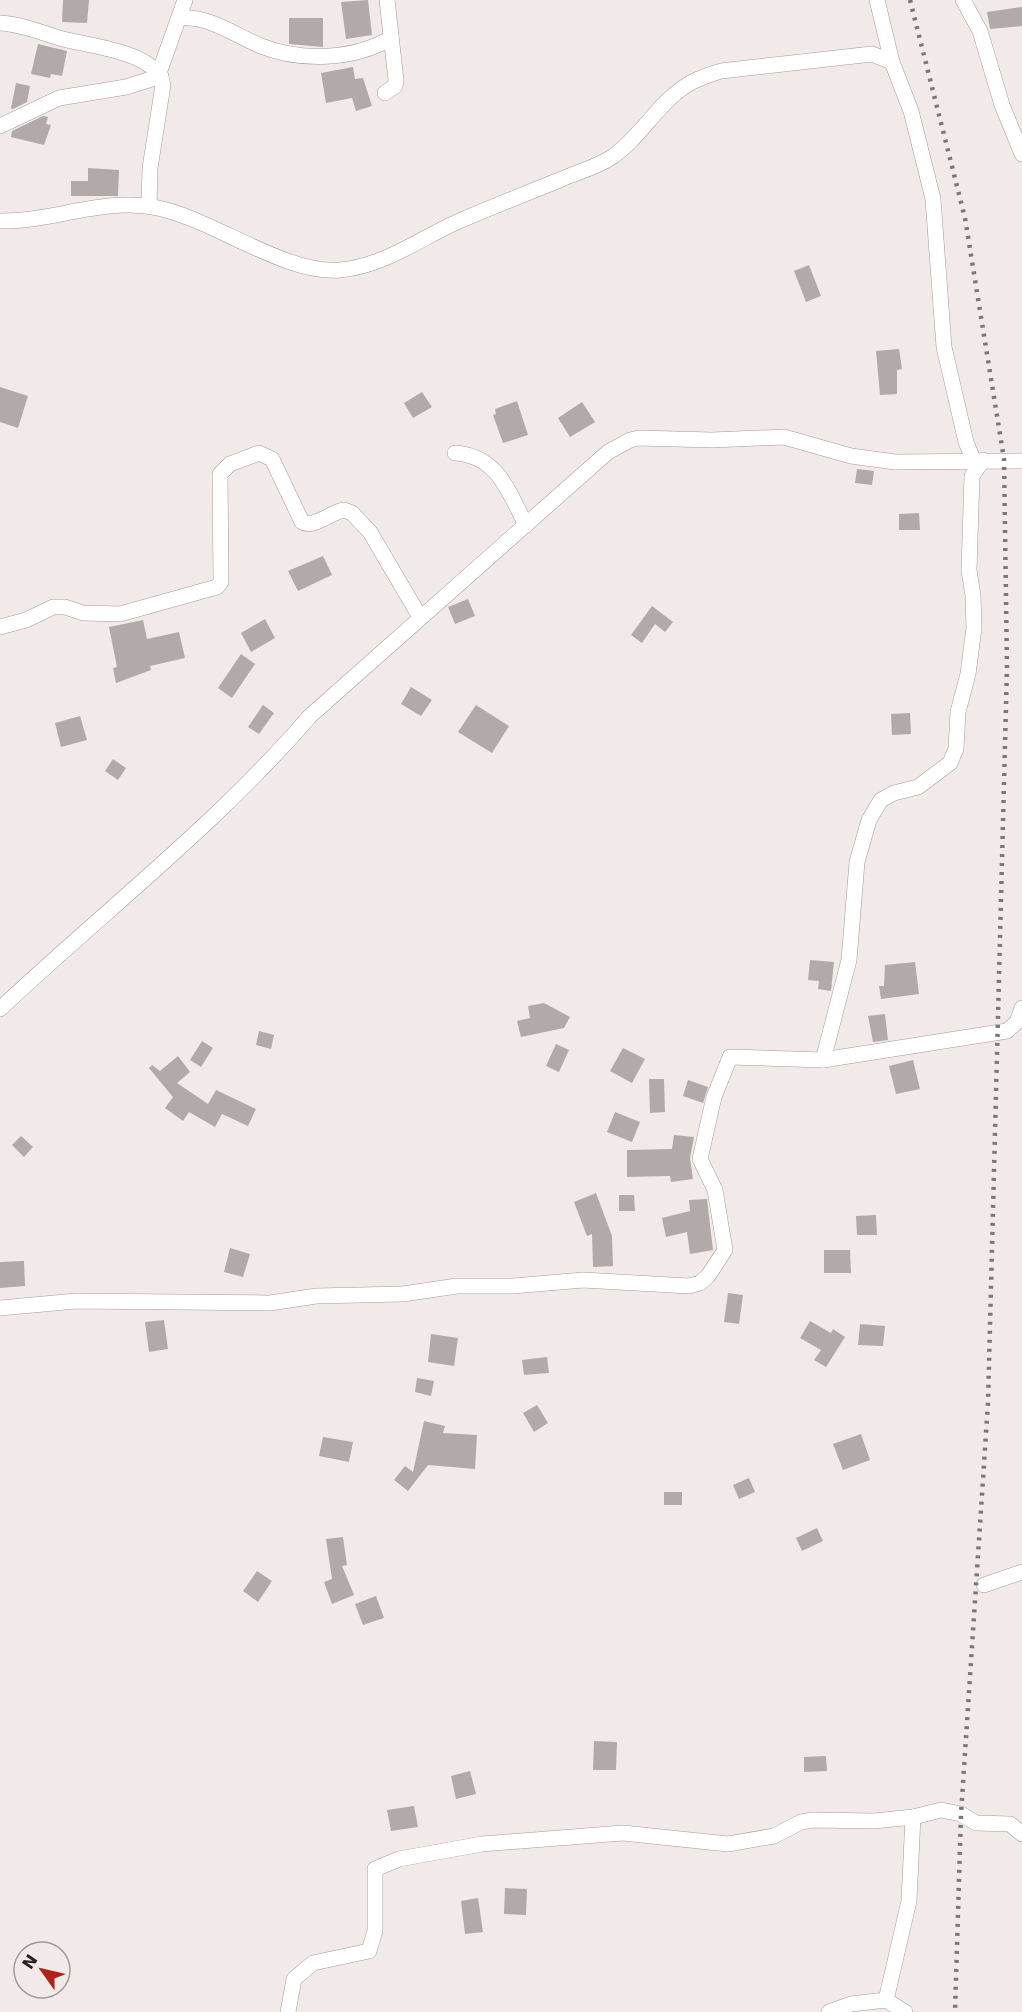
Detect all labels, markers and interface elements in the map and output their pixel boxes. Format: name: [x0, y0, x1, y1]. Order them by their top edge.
north arrow: [12, 1940, 72, 2000]
text: N: [18, 1951, 42, 1973]

